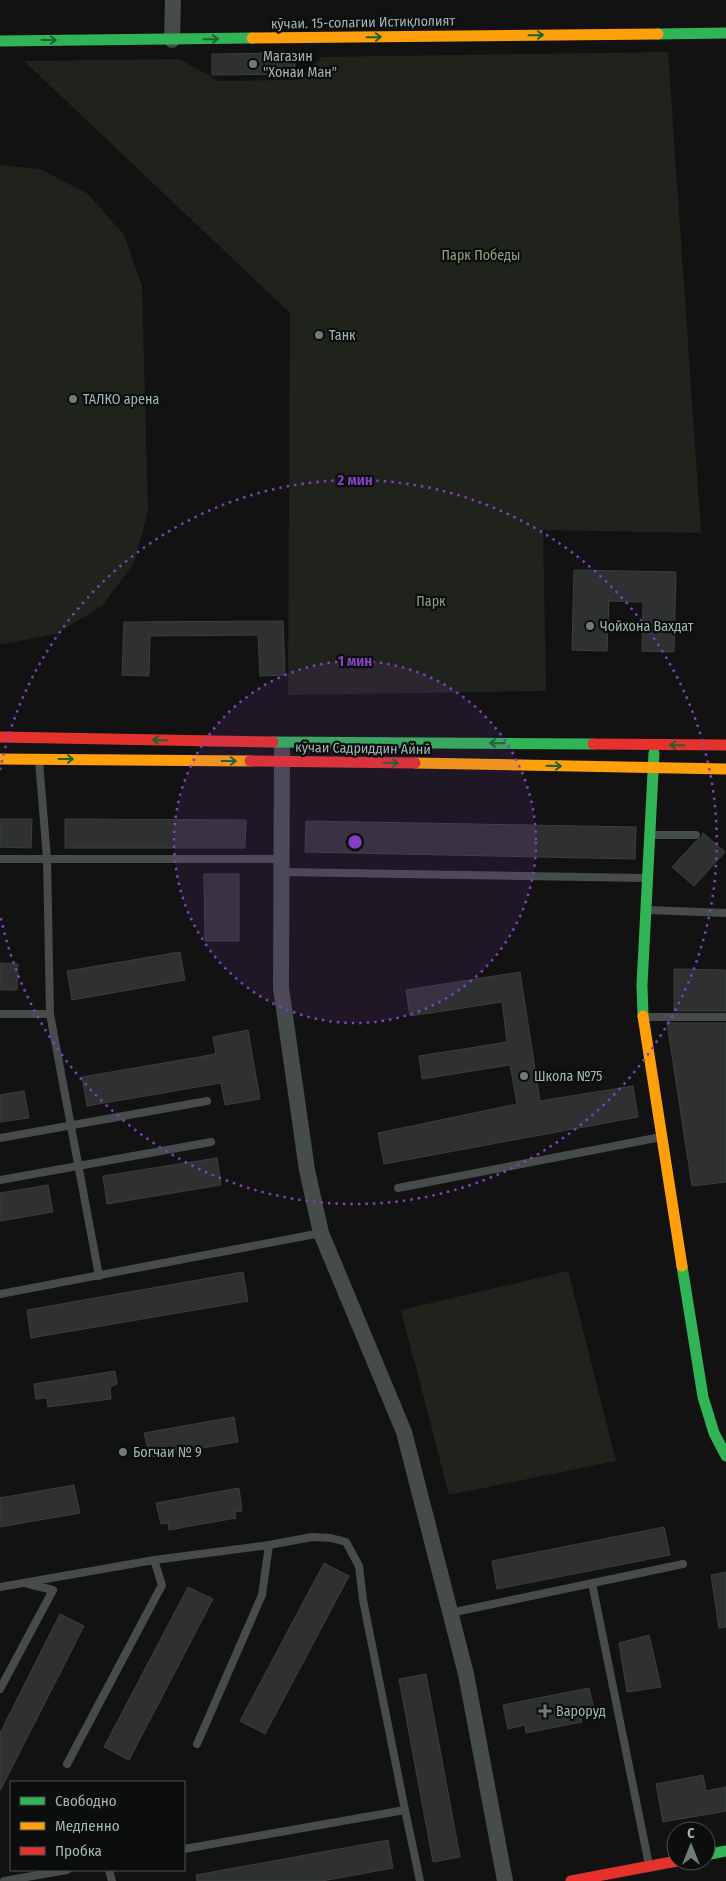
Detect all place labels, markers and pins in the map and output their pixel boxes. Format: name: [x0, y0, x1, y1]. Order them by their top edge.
place label: Магазин "Хонаи Ман": [263, 48, 337, 81]
marker: Магазин "Хонаи Ман": [247, 58, 259, 70]
place label: Танк: [329, 327, 356, 344]
marker: Танк: [313, 329, 325, 341]
place label: ТАЛКО арена: [83, 391, 159, 408]
marker: ТАЛКО арена: [67, 393, 79, 405]
place label: Чойхона Вахдат: [600, 618, 694, 635]
marker: Чойхона Вахдат: [584, 620, 596, 632]
centre of rings: [346, 833, 364, 851]
place label: Школа №75: [534, 1068, 602, 1085]
marker: Школа №75: [518, 1070, 530, 1082]
place label: Богчаи № 9: [133, 1444, 202, 1461]
marker: Богчаи № 9: [117, 1446, 129, 1458]
place label: Вароруд: [556, 1703, 606, 1720]
marker: Вароруд: [538, 1704, 552, 1718]

